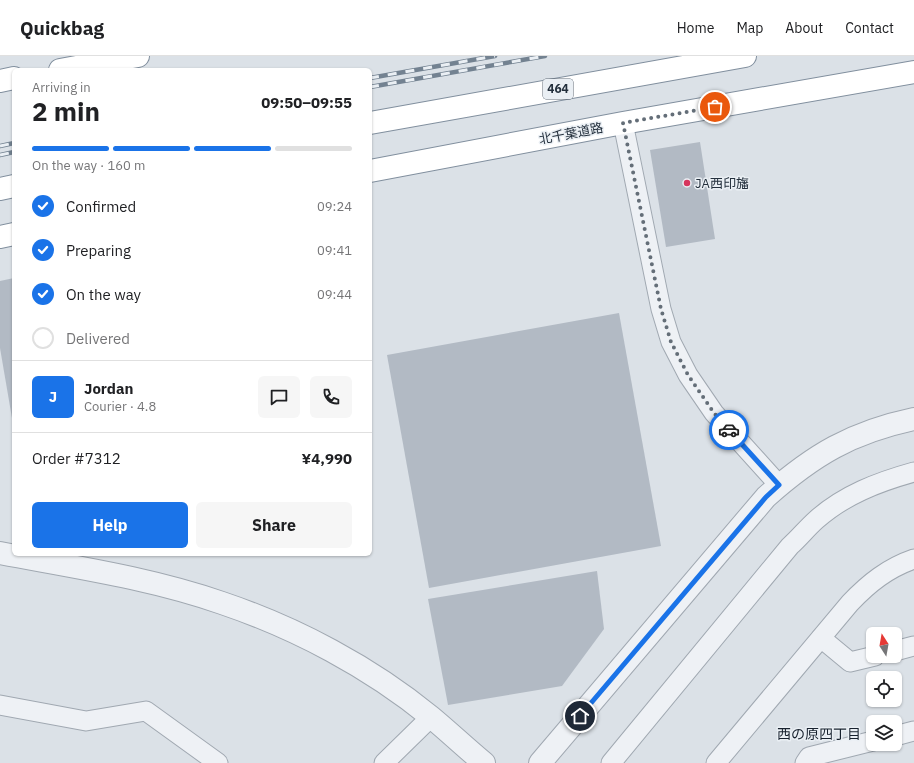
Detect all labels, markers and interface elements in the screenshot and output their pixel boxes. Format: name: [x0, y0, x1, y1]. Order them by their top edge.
text: Quickbag: [20, 16, 104, 40]
text: Home: [677, 19, 714, 37]
text: Map: [736, 19, 763, 37]
text: About: [785, 19, 823, 37]
text: Contact: [845, 19, 894, 37]
text: Arriving in: [32, 79, 91, 96]
road number: 464: [543, 79, 573, 99]
pin: [698, 90, 732, 124]
text: 09:50–09:55: [261, 93, 352, 112]
text: 2 min: [32, 94, 100, 128]
icon: bag: [704, 96, 726, 118]
street label: 北千葉道路: [538, 119, 605, 148]
text: On the way · 160 m: [32, 157, 145, 174]
place label: JA西印旛: [695, 175, 749, 192]
marker: JA西印旛: [682, 178, 692, 188]
icon: check: [32, 195, 54, 217]
text: Confirmed: [66, 197, 136, 216]
text: 09:24: [317, 198, 352, 215]
icon: check: [32, 239, 54, 261]
text: Preparing: [66, 241, 131, 260]
text: 09:41: [317, 242, 352, 259]
icon: check: [32, 283, 54, 305]
text: On the way: [66, 285, 141, 304]
text: 09:44: [317, 286, 352, 303]
text: Delivered: [66, 329, 130, 348]
button: chat: [258, 376, 300, 418]
button: phone: [310, 376, 352, 418]
text: Jordan: [84, 379, 133, 398]
text: J: [49, 387, 57, 406]
text: Courier · 4.8: [84, 398, 156, 415]
courier: [709, 410, 749, 450]
icon: car: [718, 419, 740, 441]
text: Order #7312: [32, 449, 121, 468]
text: ¥4,990: [302, 449, 352, 468]
button: Help: [32, 502, 188, 548]
button: Share: [196, 502, 352, 548]
north arrow: [866, 627, 902, 663]
map controls: [866, 627, 902, 751]
button: locate: [866, 671, 902, 707]
pin: [563, 699, 597, 733]
icon: home: [569, 705, 591, 727]
button: layers: [866, 715, 902, 751]
district label: 西の原四丁目: [777, 725, 861, 743]

